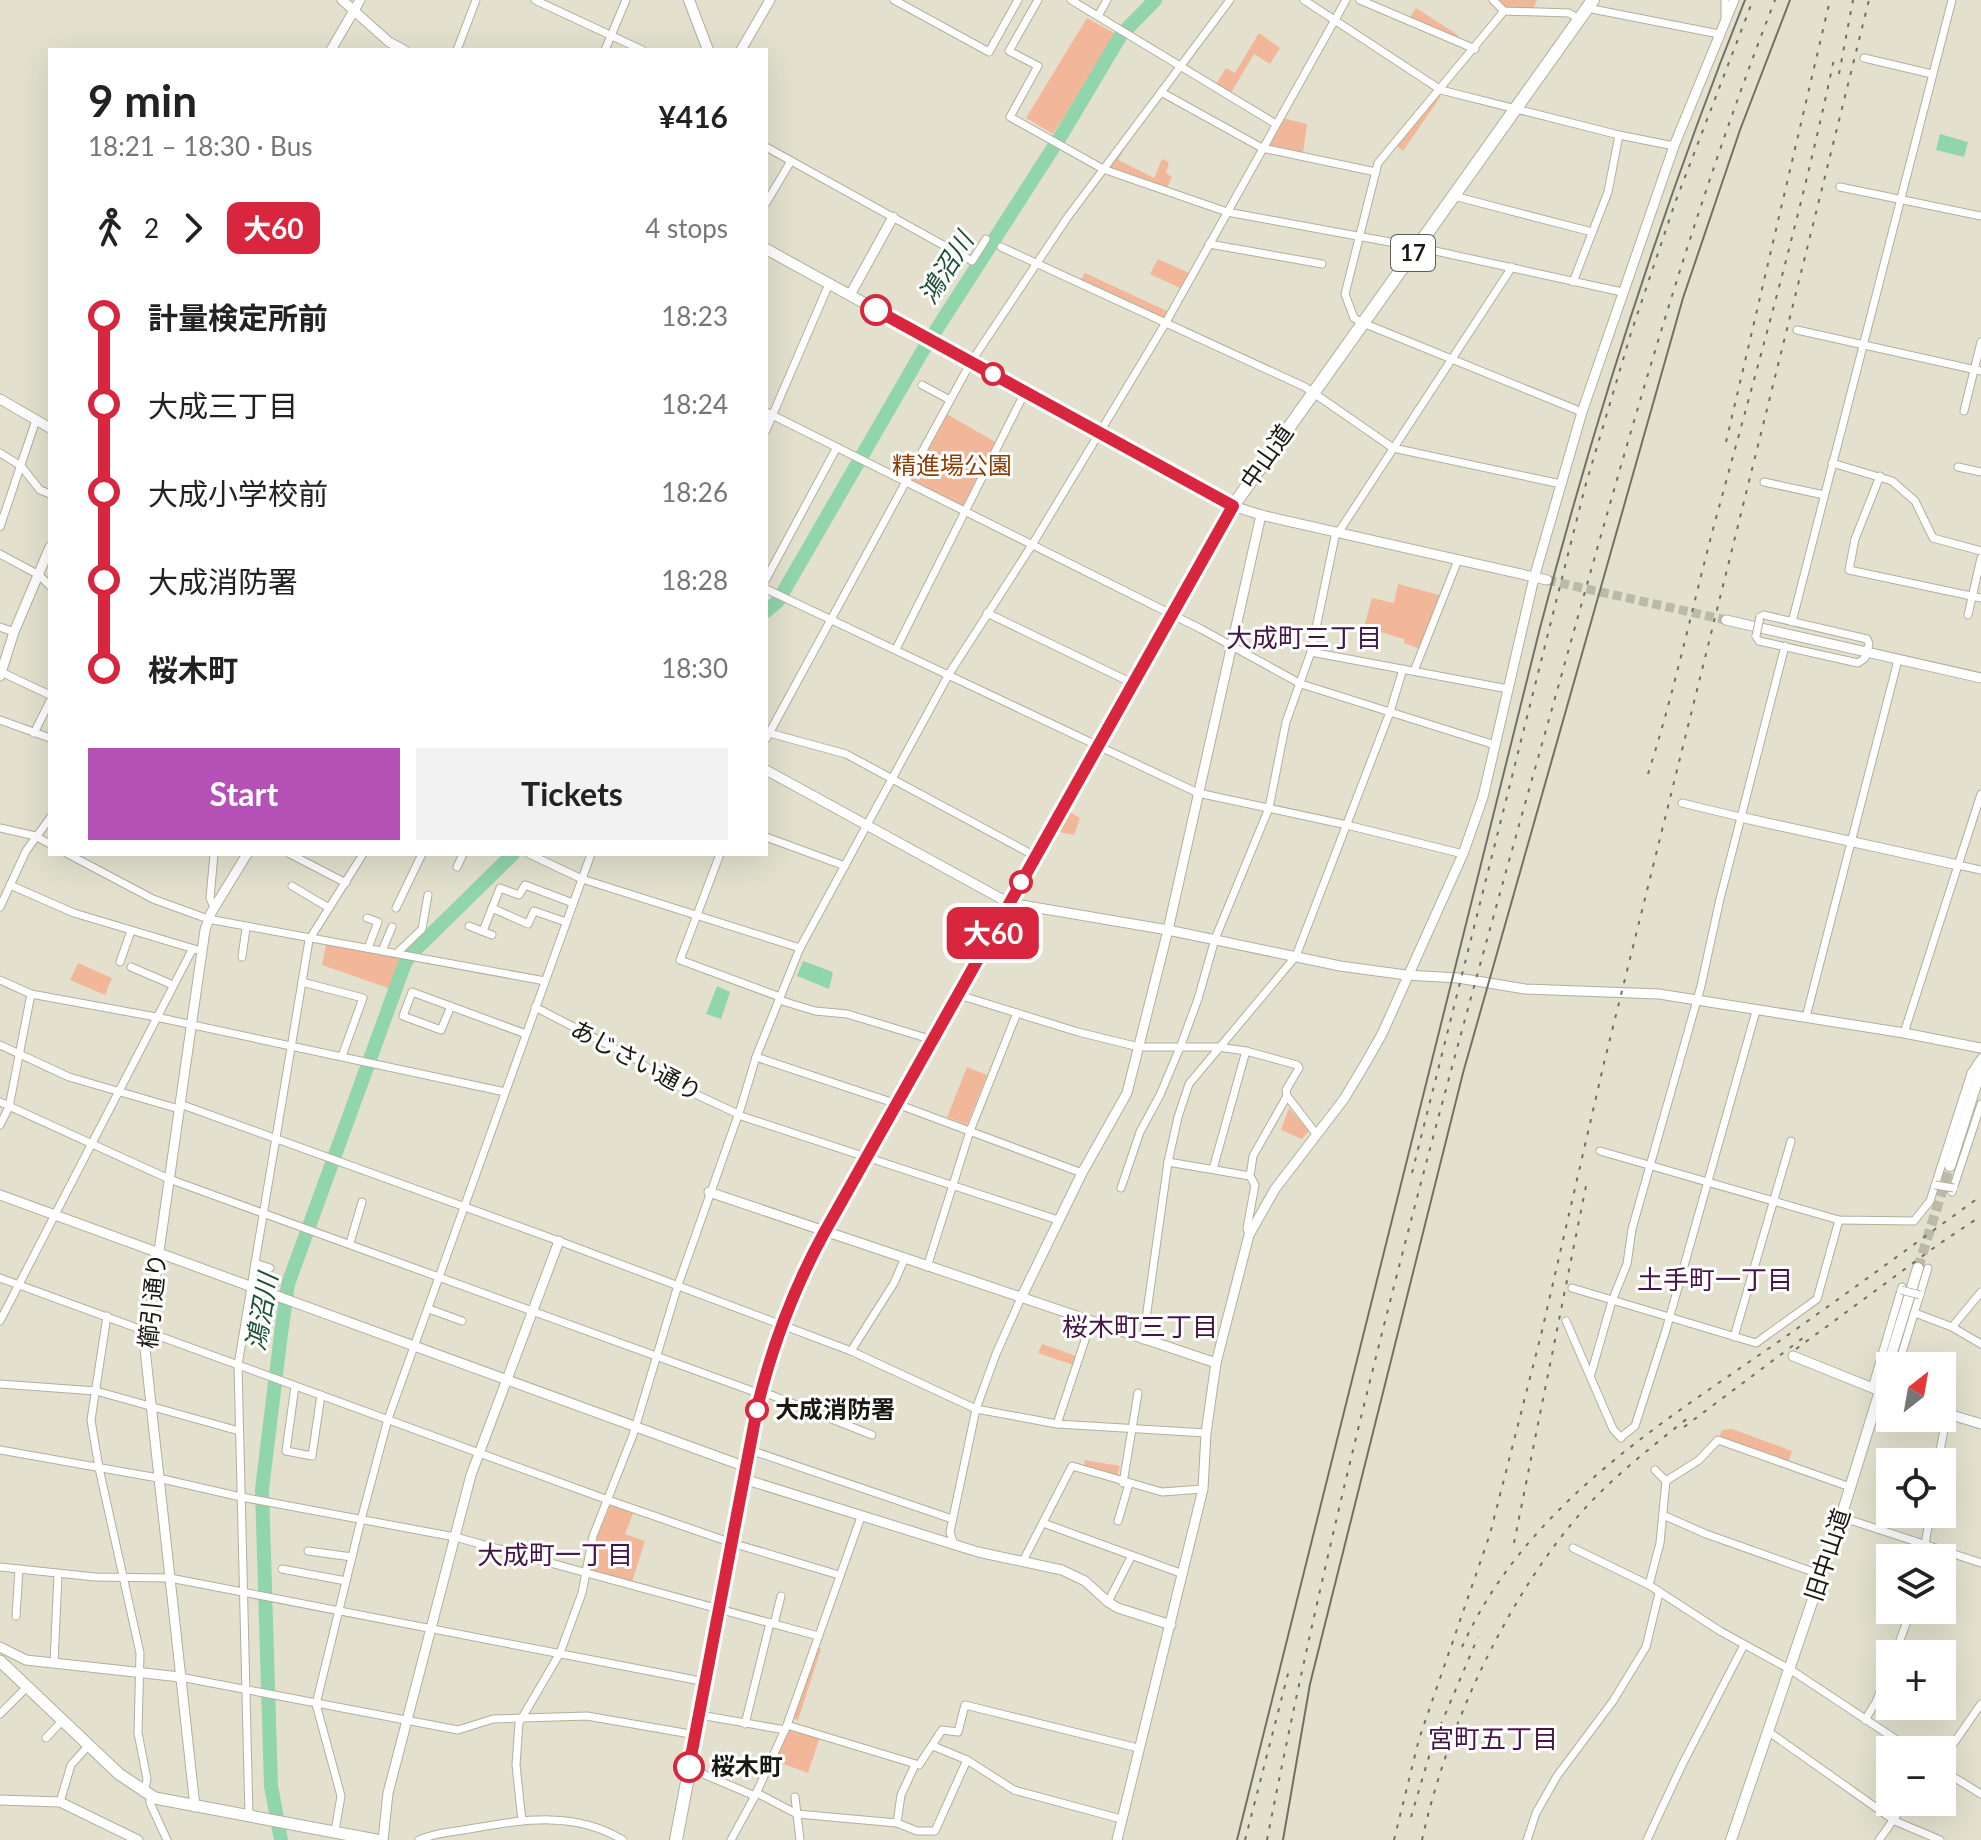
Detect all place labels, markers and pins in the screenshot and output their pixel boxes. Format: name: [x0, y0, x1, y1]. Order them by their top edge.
unlabelled marker: [861, 295, 891, 325]
unlabelled marker: [982, 363, 1004, 385]
unlabelled marker: [1010, 871, 1032, 893]
place label: 大成消防署: [775, 1394, 895, 1423]
marker: 大成消防署: [746, 1399, 768, 1421]
place label: 桜木町: [711, 1751, 783, 1780]
marker: 桜木町: [674, 1752, 704, 1782]

